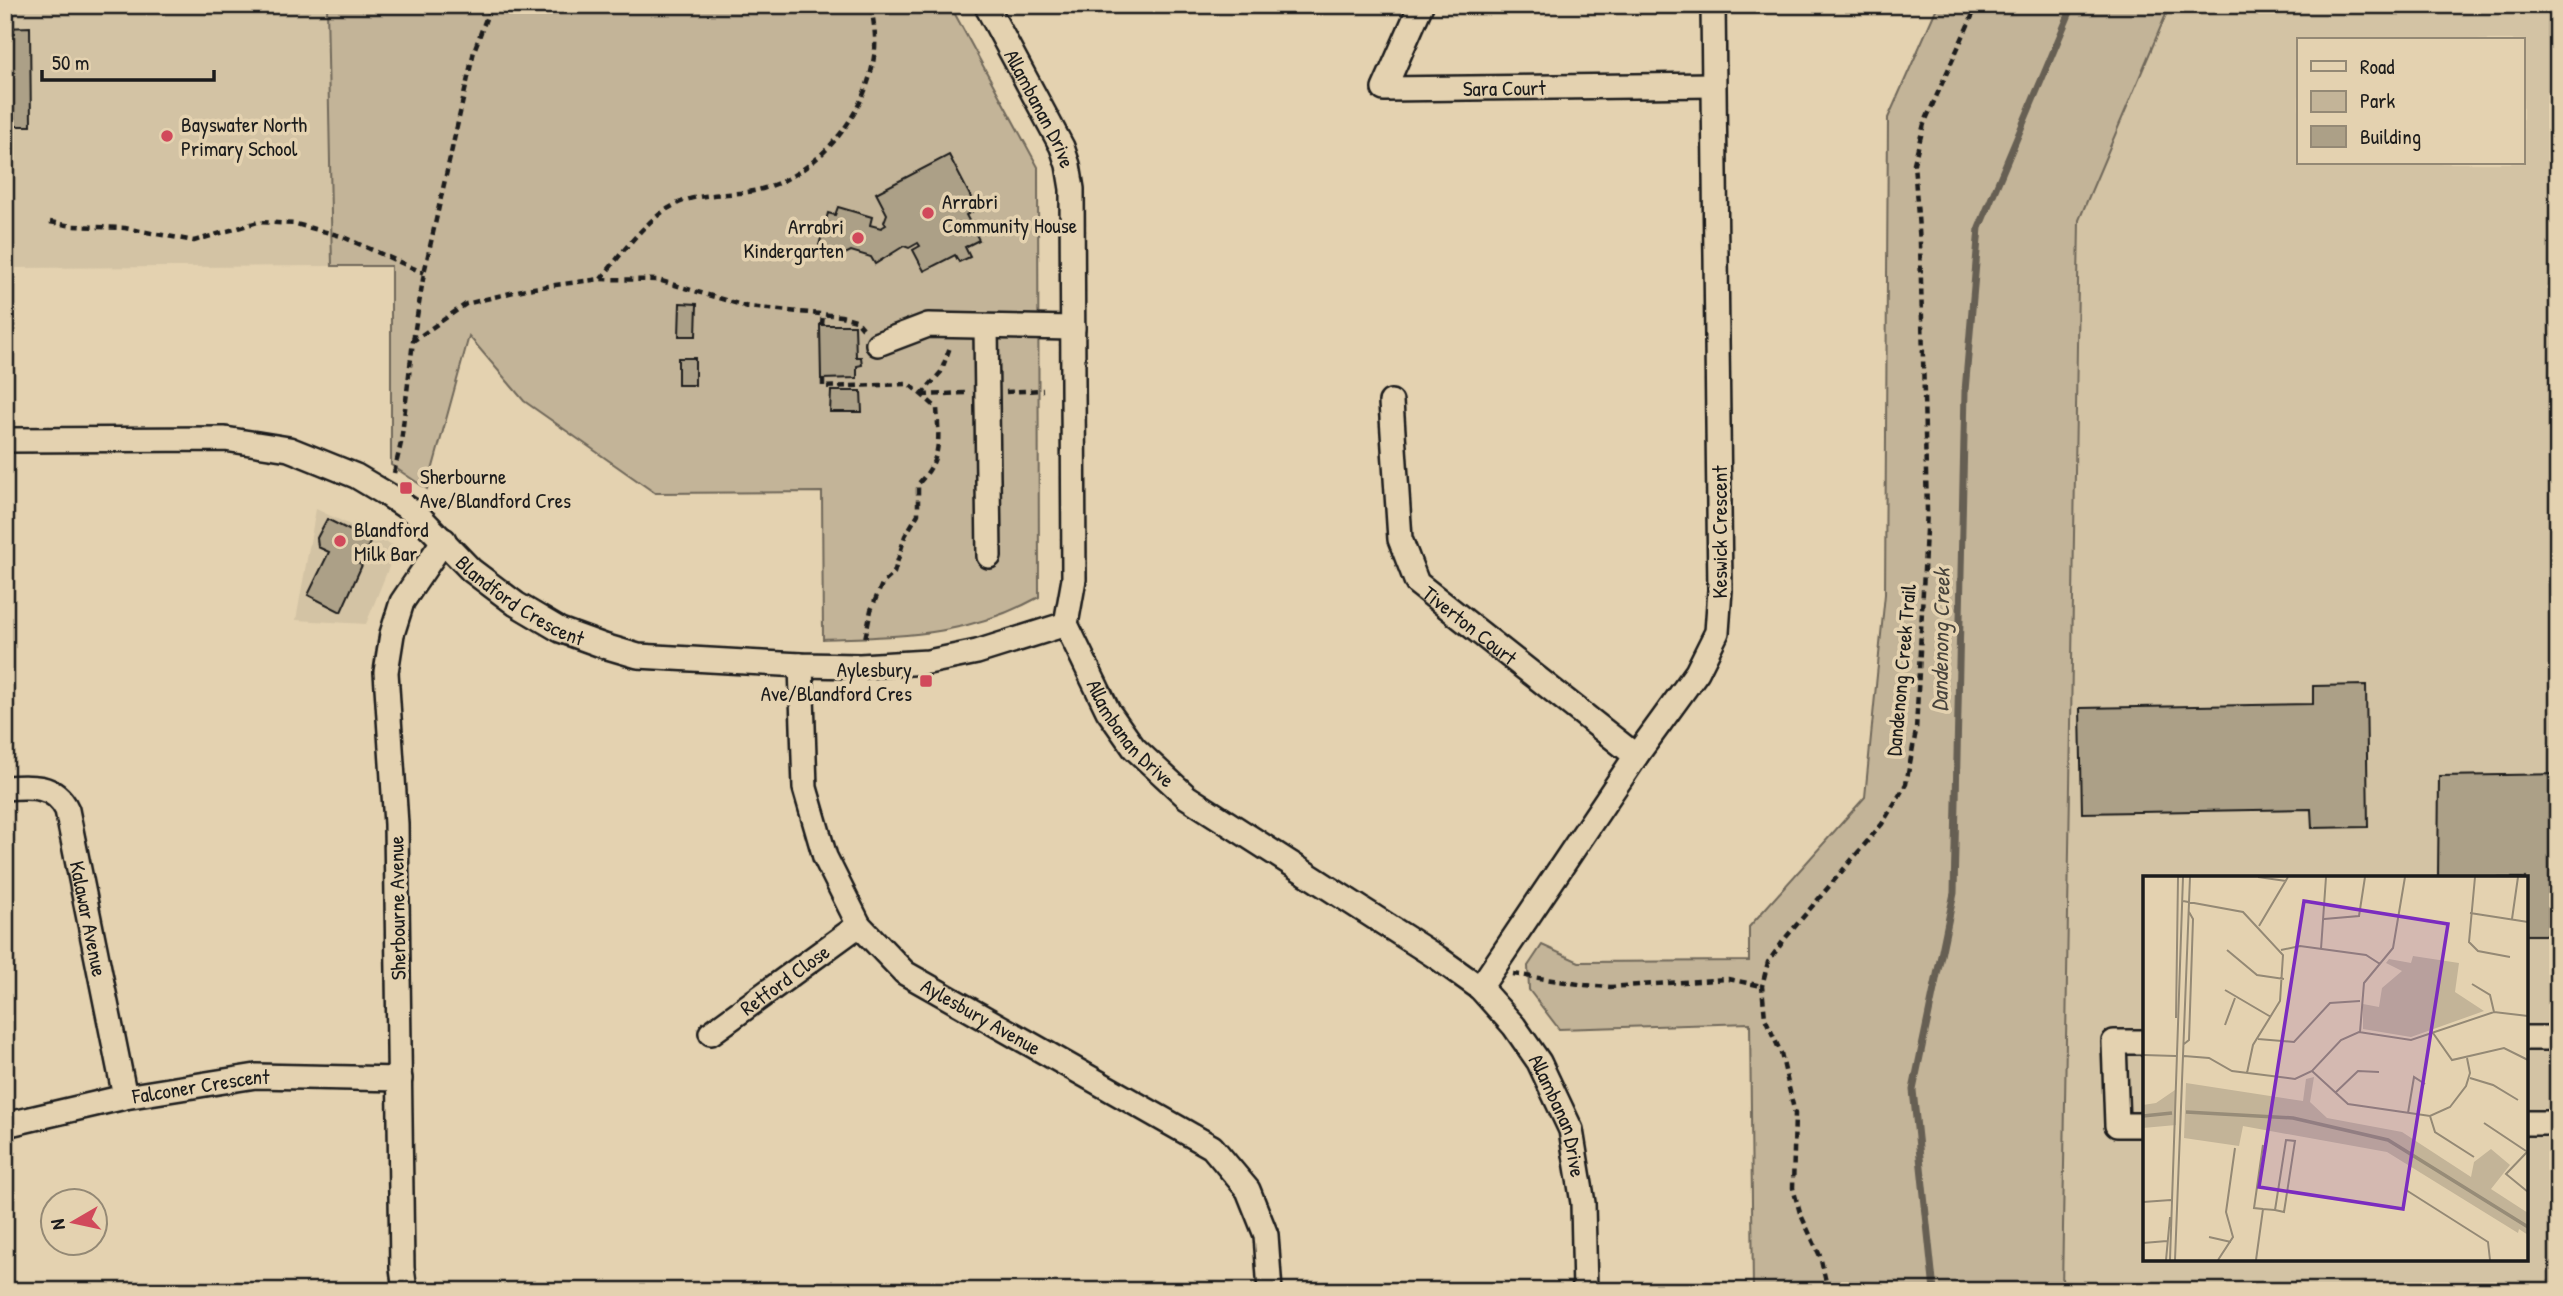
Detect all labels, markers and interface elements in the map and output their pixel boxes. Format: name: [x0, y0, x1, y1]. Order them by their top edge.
scale bar: [42, 38, 214, 82]
legend: [2297, 38, 2524, 164]
street label: Allambanan Drive: [998, 44, 1082, 172]
text: 50 m: [52, 48, 89, 77]
text: Road: [2360, 52, 2394, 81]
street label: Sara Court: [1463, 73, 1547, 103]
text: Park: [2360, 86, 2395, 115]
place label: Bayswater North Primary School: [181, 110, 307, 163]
text: Building: [2360, 122, 2421, 151]
marker: Bayswater North Primary School: [159, 128, 175, 144]
place label: Arrabri Community House: [942, 187, 1077, 240]
marker: Arrabri Community House: [920, 205, 936, 221]
place label: Arrabri Kindergarten: [743, 212, 844, 265]
marker: Arrabri Kindergarten: [850, 230, 866, 246]
place label: Sherbourne Ave/Blandford Cres: [420, 462, 571, 515]
street label: Keswick Crescent: [1705, 465, 1734, 598]
marker: Sherbourne Ave/Blandford Cres: [398, 480, 414, 496]
place label: Blandford Milk Bar: [354, 515, 428, 568]
marker: Blandford Milk Bar: [332, 533, 348, 549]
street label: Blandford Crescent: [449, 548, 589, 652]
water label: Dandenong Creek: [1923, 566, 1958, 712]
street label: Tiverton Court: [1417, 578, 1524, 672]
street label: Dandenong Creek Trail: [1879, 583, 1923, 757]
place label: Aylesbury Ave/Blandford Cres: [761, 655, 912, 708]
marker: Aylesbury Ave/Blandford Cres: [918, 673, 934, 689]
street label: Allambanan Drive: [1080, 674, 1181, 793]
street label: Sherbourne Avenue: [381, 836, 413, 980]
street label: Kalawar Avenue: [63, 858, 115, 979]
inset map: [2143, 876, 2528, 1261]
street label: Retford Close: [734, 937, 835, 1022]
street label: Aylesbury Avenue: [916, 971, 1046, 1062]
street label: Allambanan Drive: [1523, 1047, 1593, 1179]
street label: Falconer Crescent: [129, 1061, 270, 1110]
north arrow: [38, 1188, 108, 1258]
text: N: [44, 1218, 71, 1232]

